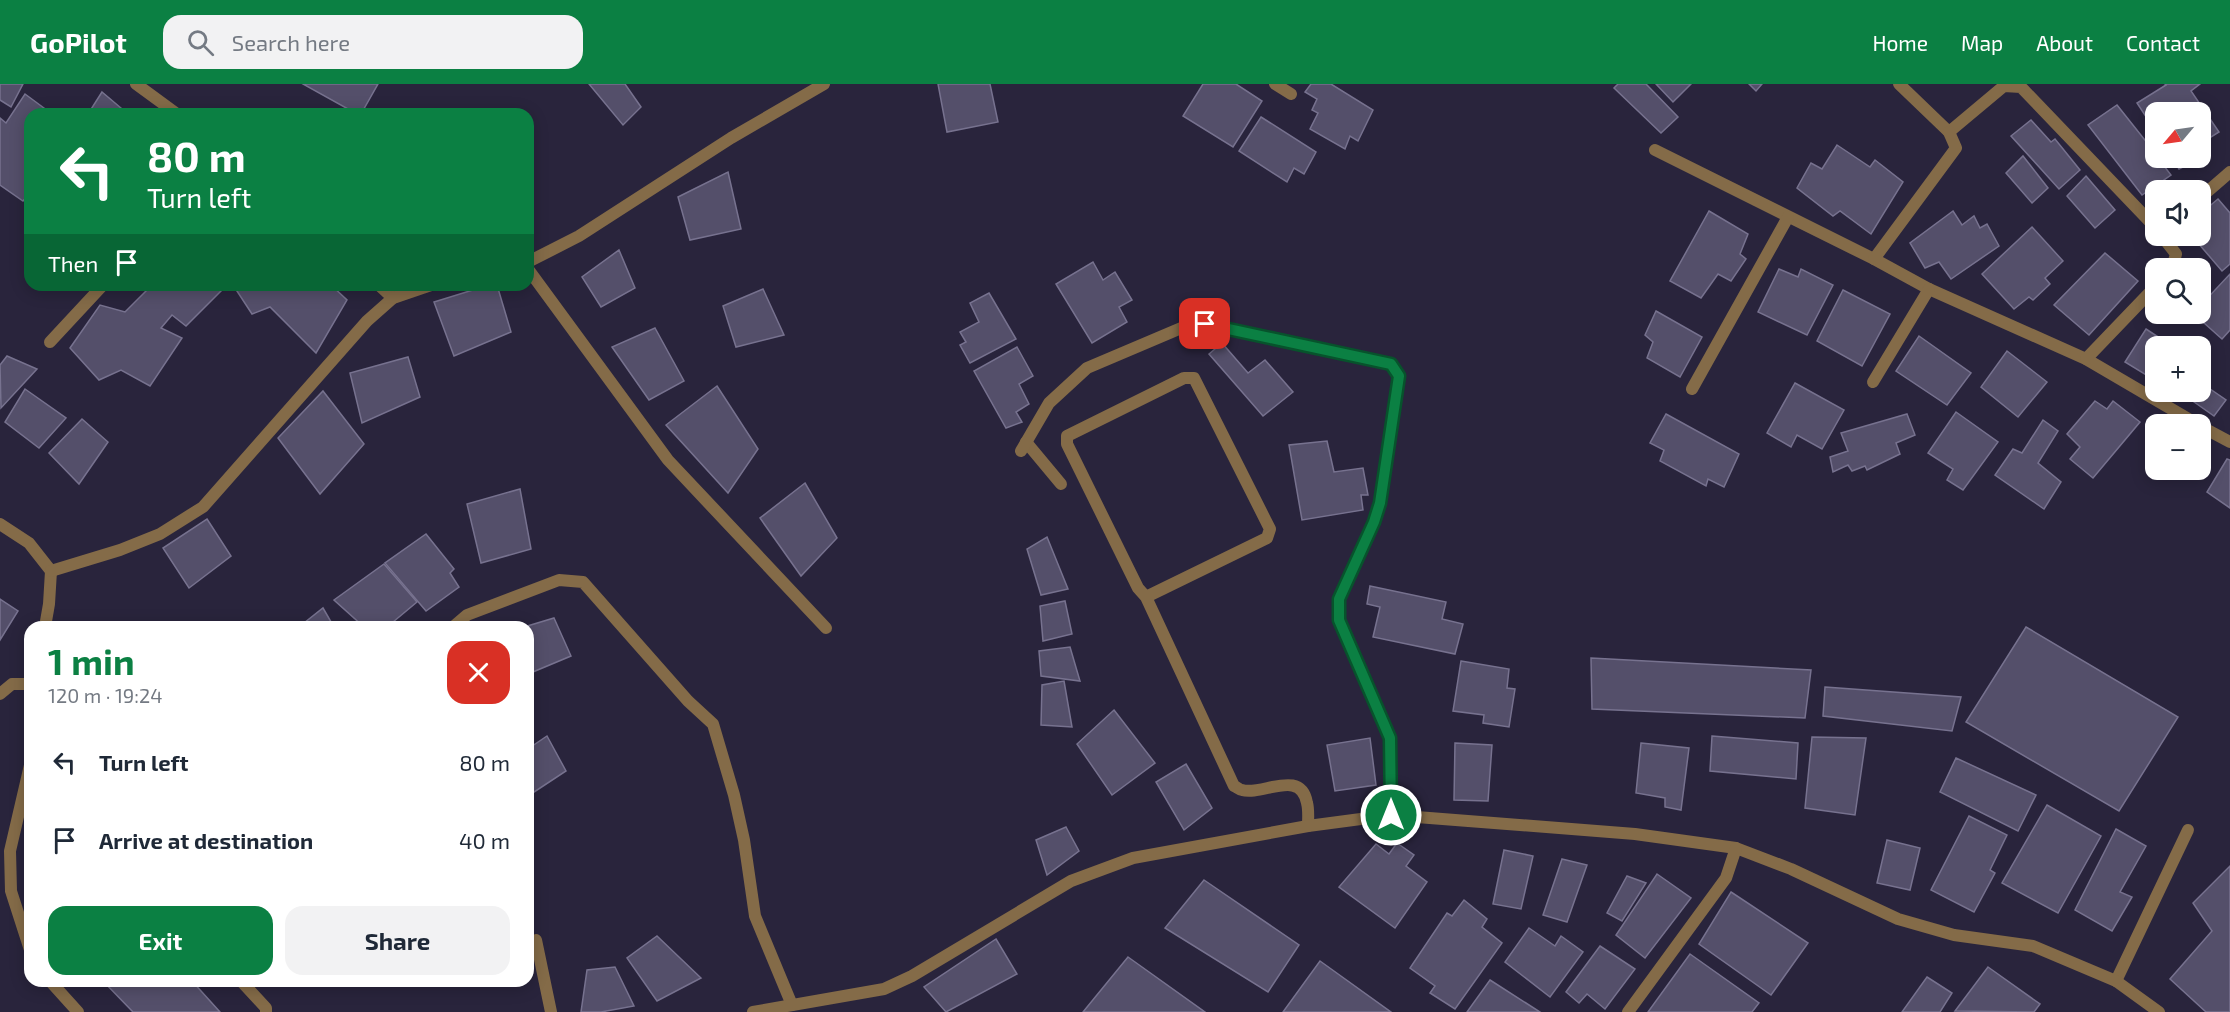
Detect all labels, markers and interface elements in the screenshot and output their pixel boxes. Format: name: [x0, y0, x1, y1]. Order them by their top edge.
search box: [163, 15, 583, 69]
text: GoPilot: [30, 25, 127, 59]
icon: search: [184, 26, 217, 59]
text: Search here: [232, 29, 350, 55]
text: Home: [1872, 30, 1928, 55]
text: Map: [1961, 30, 2003, 55]
text: About: [2036, 30, 2093, 55]
text: Contact: [2126, 30, 2200, 55]
north arrow: [2145, 102, 2211, 168]
map controls: [2145, 102, 2211, 480]
text: 80 m: [147, 130, 246, 180]
icon: left: [48, 132, 126, 210]
button: sound: [2145, 180, 2211, 246]
text: Turn left: [147, 181, 251, 213]
icon: arrive: [110, 246, 143, 279]
text: Then: [48, 250, 98, 276]
button: search: [2145, 258, 2211, 324]
pin: [1179, 298, 1230, 349]
icon: arrive: [1188, 307, 1221, 340]
button: +: [2145, 336, 2211, 402]
button: −: [2145, 414, 2211, 480]
text: 1 min: [48, 639, 135, 682]
button: close: [447, 641, 510, 704]
text: 120 m · 19:24: [48, 683, 163, 707]
icon: left: [48, 746, 81, 779]
text: Turn left: [99, 749, 188, 775]
text: 80 m: [459, 749, 510, 775]
position arrow: [1359, 783, 1423, 847]
icon: arrive: [48, 824, 81, 857]
text: Arrive at destination: [99, 827, 313, 853]
text: 40 m: [459, 827, 510, 853]
button: Exit: [48, 906, 273, 975]
button: Share: [285, 906, 510, 975]

